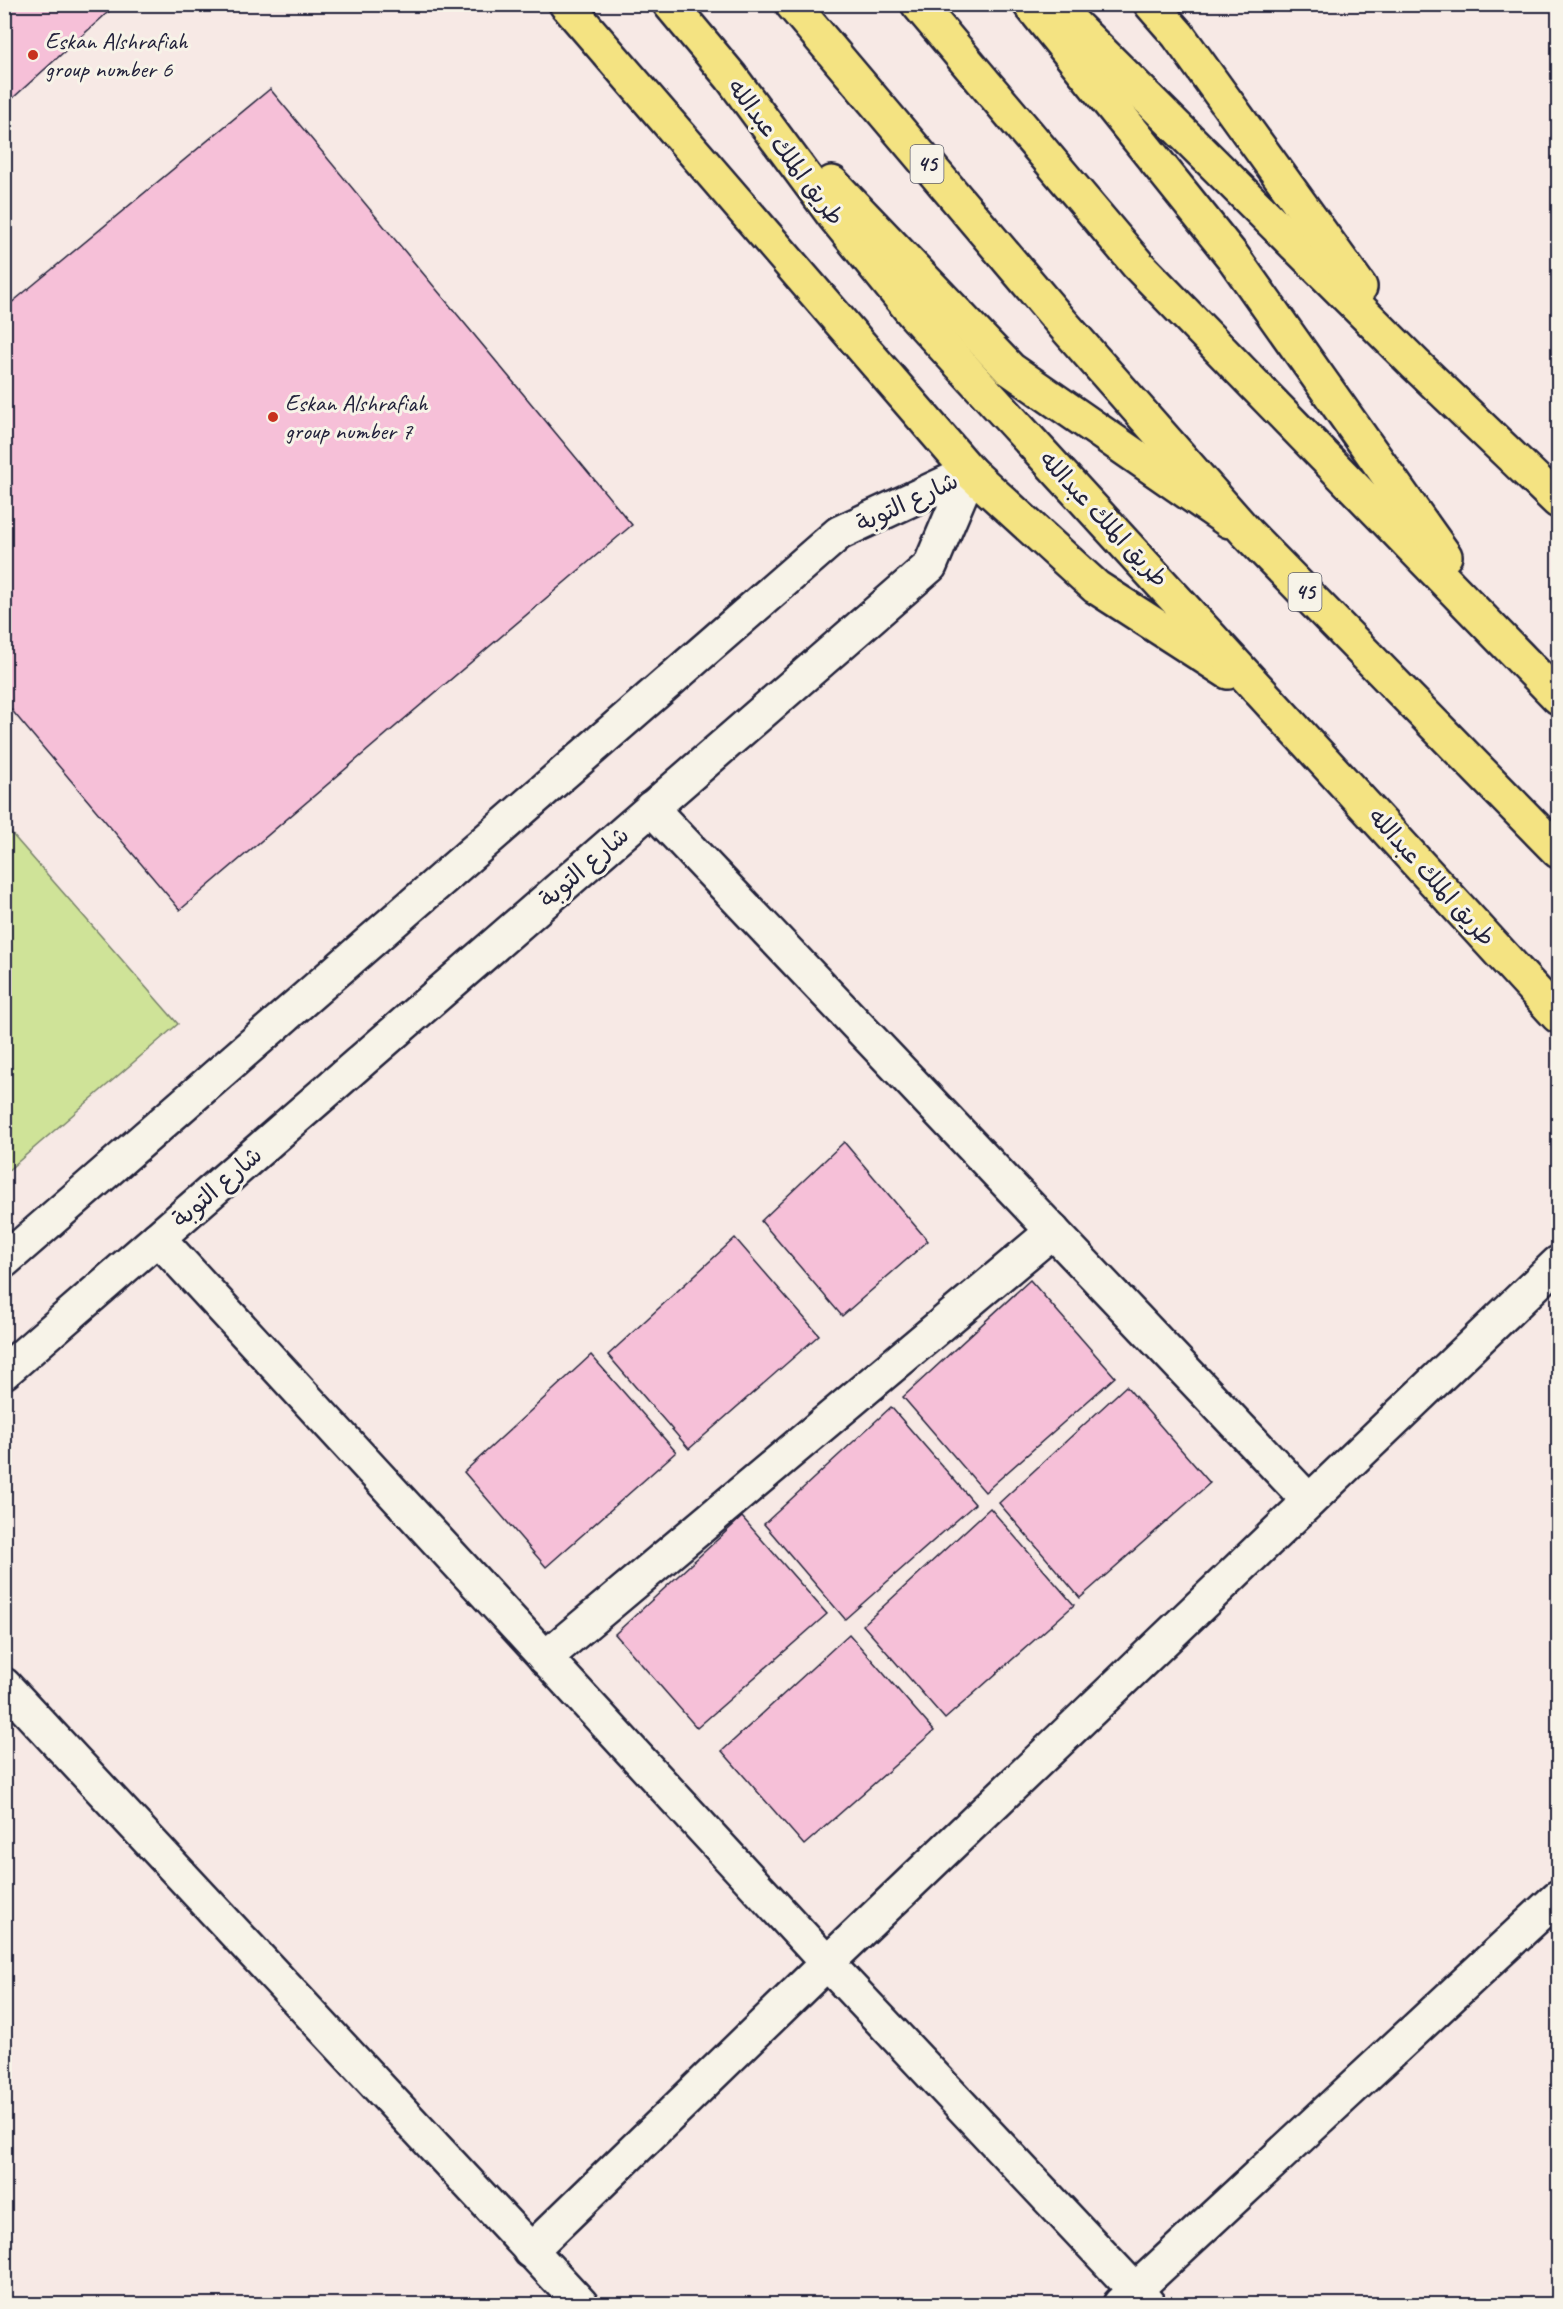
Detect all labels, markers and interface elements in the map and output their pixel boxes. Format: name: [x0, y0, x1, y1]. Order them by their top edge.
place label: Eskan Alshrafiah group number 6: [45, 26, 189, 84]
marker: Eskan Alshrafiah group number 6: [26, 48, 40, 62]
street label: طريق الملك عبدالله: [721, 73, 851, 231]
road number: 45: [910, 145, 944, 183]
place label: Eskan Alshrafiah group number 7: [285, 388, 429, 446]
marker: Eskan Alshrafiah group number 7: [266, 410, 280, 424]
street label: طريق الملك عبدالله: [1033, 445, 1175, 593]
street label: شارع التوبة: [851, 465, 964, 540]
road number: 45: [1288, 573, 1322, 611]
street label: طريق الملك عبدالله: [1362, 802, 1502, 952]
street label: شارع التوبة: [533, 820, 636, 916]
street label: شارع التوبة: [166, 1140, 269, 1236]

